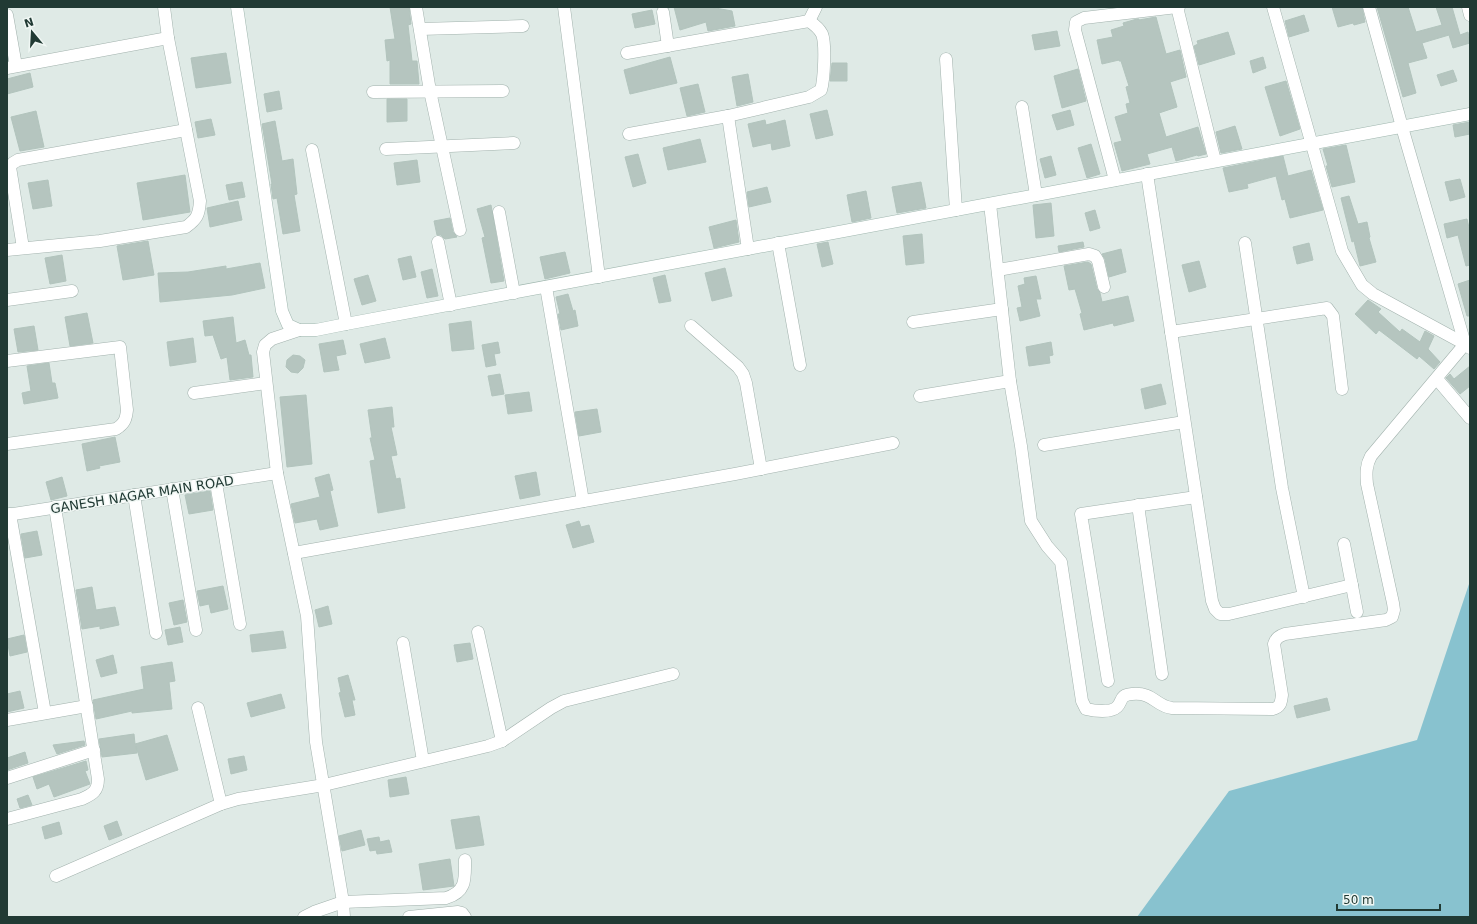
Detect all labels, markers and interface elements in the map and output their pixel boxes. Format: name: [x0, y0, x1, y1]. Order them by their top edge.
north arrow: [12, 12, 52, 52]
text: N: [23, 15, 35, 31]
street label: GANESH NAGAR MAIN ROAD: [49, 473, 235, 516]
scale bar: [1337, 886, 1440, 912]
text: 50 m: [1343, 893, 1374, 907]

